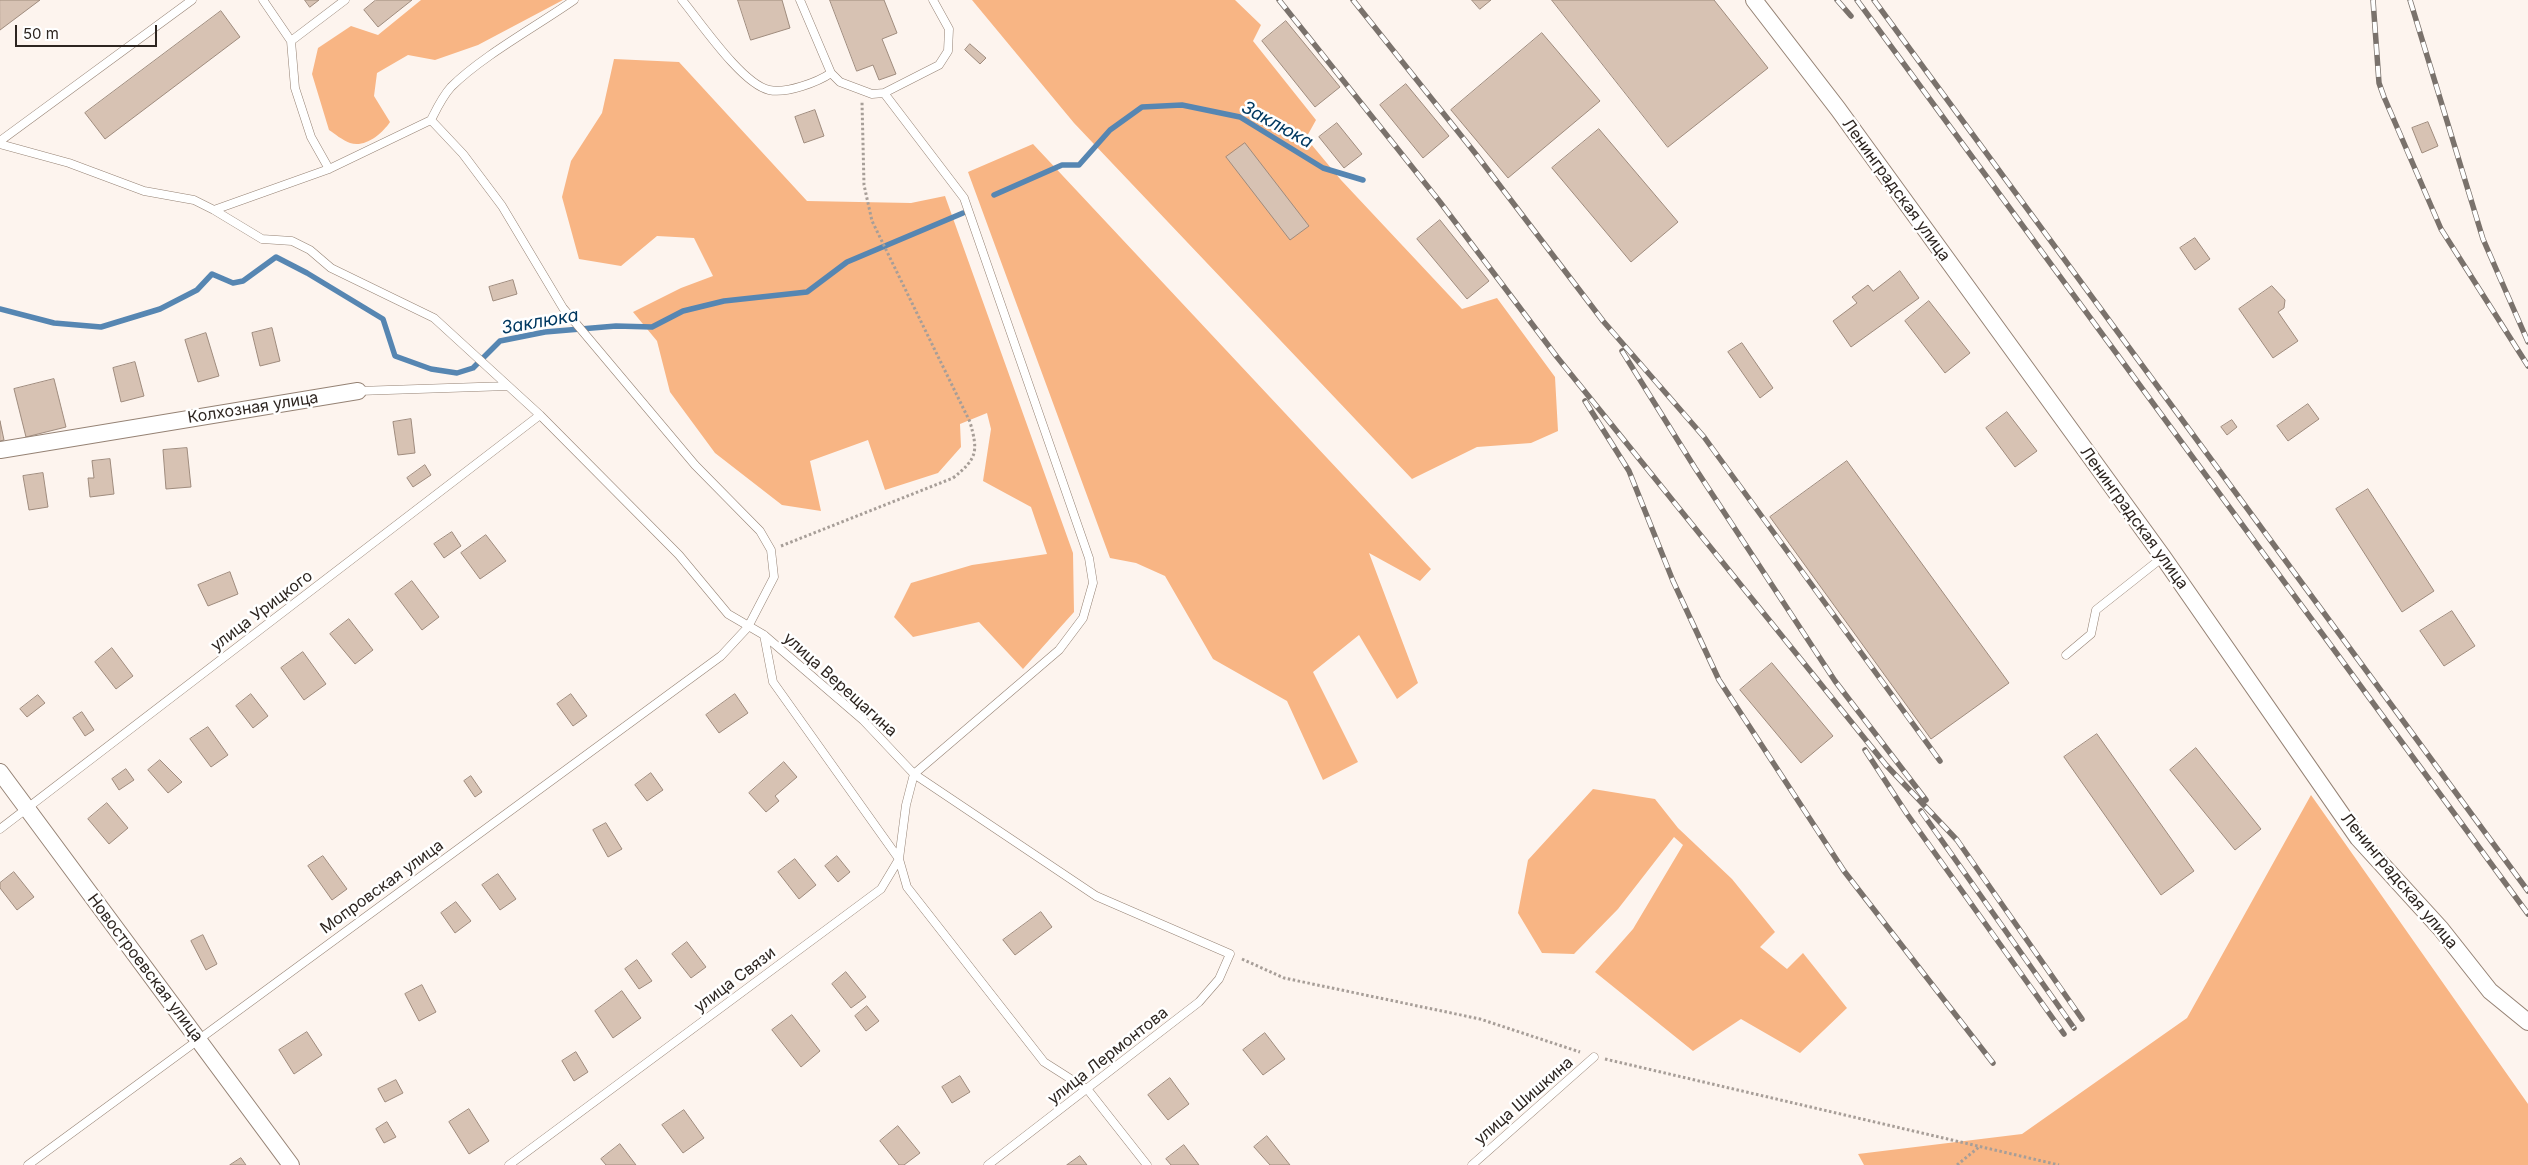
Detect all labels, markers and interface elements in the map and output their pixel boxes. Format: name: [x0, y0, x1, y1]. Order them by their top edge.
scale bar: [18, 15, 160, 47]
text: 50 m: [23, 24, 59, 43]
water label: Заклюка: [1238, 97, 1316, 153]
street label: Ленинградская улица: [1838, 115, 1954, 265]
water label: Заклюка: [500, 305, 580, 339]
street label: Колхозная улица: [186, 388, 320, 428]
street label: Ленинградская улица: [2076, 443, 2192, 593]
street label: улица Урицкого: [207, 566, 317, 656]
street label: улица Верещагина: [779, 629, 901, 741]
street label: Ленинградская улица: [2337, 809, 2461, 953]
street label: Мопровская улица: [317, 836, 447, 938]
street label: Новостроевская улица: [83, 890, 207, 1046]
street label: улица Связи: [691, 943, 779, 1017]
street label: улица Лермонтова: [1044, 1003, 1172, 1109]
street label: улица Шишкина: [1471, 1053, 1577, 1149]

